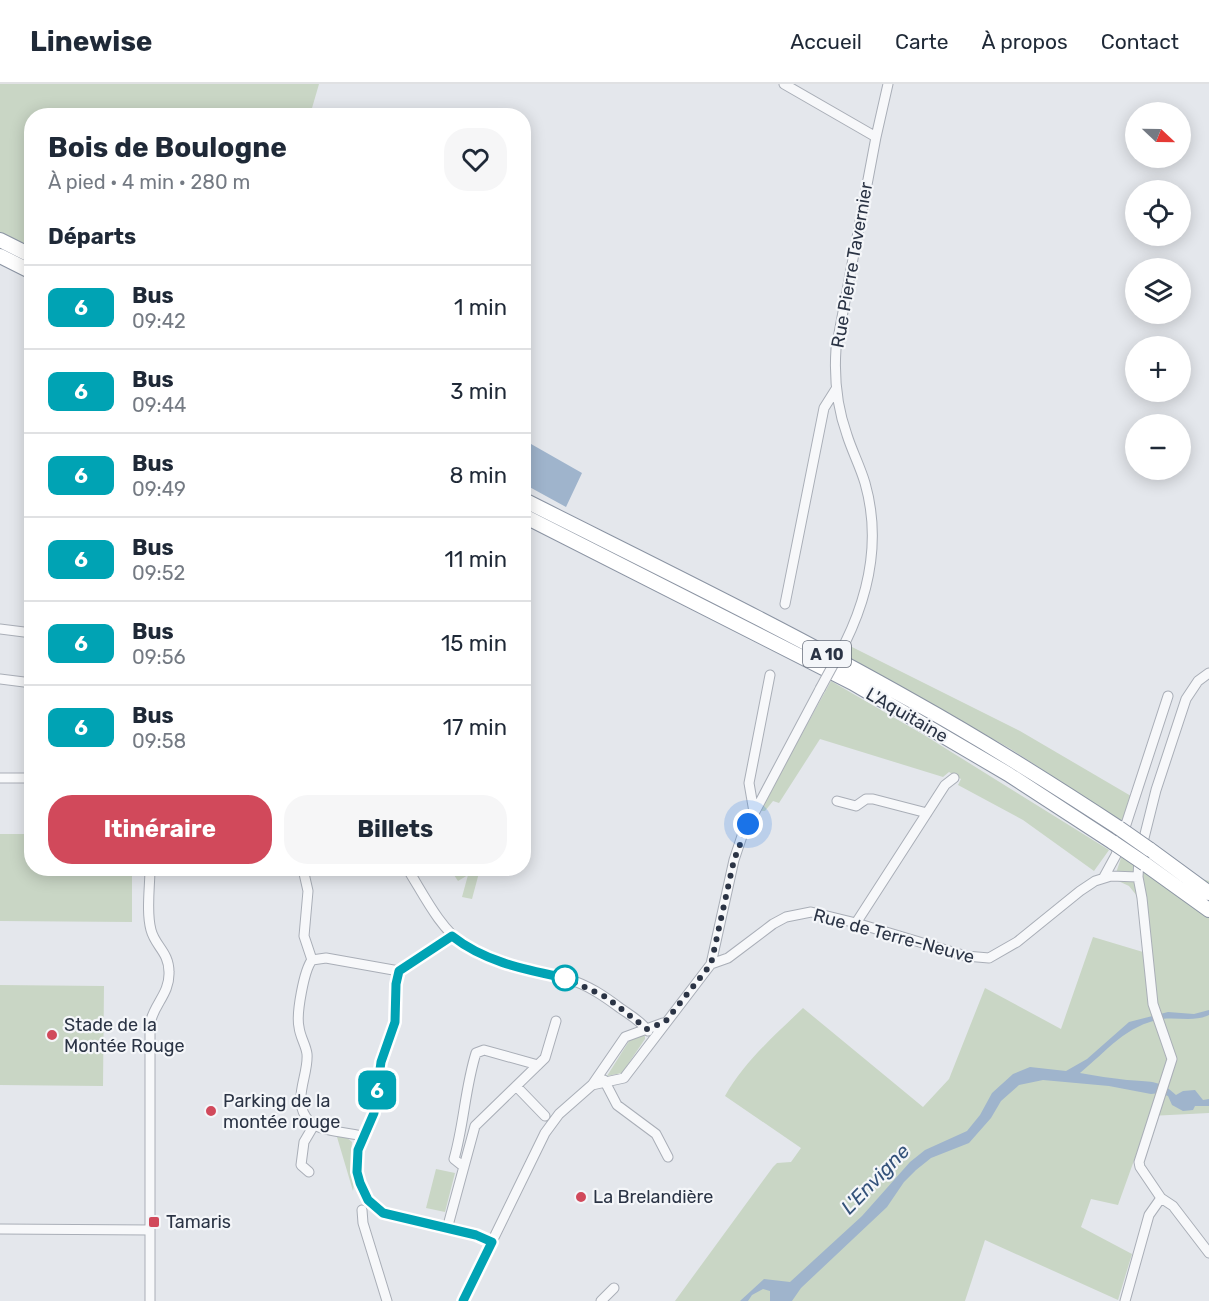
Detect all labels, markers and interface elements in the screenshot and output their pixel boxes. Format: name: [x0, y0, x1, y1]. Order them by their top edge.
text: Linewise: [30, 25, 153, 58]
text: Accueil: [790, 29, 862, 54]
text: Carte: [895, 29, 948, 54]
text: À propos: [981, 29, 1068, 54]
text: Contact: [1101, 29, 1179, 54]
north arrow: [1125, 102, 1191, 168]
map controls: [1125, 102, 1191, 480]
button: heart: [444, 128, 507, 191]
text: Bois de Boulogne: [48, 131, 287, 164]
text: À pied · 4 min · 280 m: [48, 170, 250, 194]
street label: Rue Pierre Tavernier: [827, 180, 877, 350]
button: locate: [1125, 180, 1191, 246]
text: Départs: [48, 223, 136, 250]
button: layers: [1125, 258, 1191, 324]
text: Bus: [132, 282, 174, 309]
text: 1 min: [454, 294, 507, 321]
text: 6: [74, 295, 88, 320]
text: 09:42: [132, 309, 186, 333]
button: +: [1125, 336, 1191, 402]
text: Bus: [132, 366, 174, 393]
text: 3 min: [450, 378, 507, 405]
text: 6: [74, 379, 88, 404]
text: 09:44: [132, 393, 187, 417]
button: −: [1125, 414, 1191, 480]
text: Bus: [132, 450, 174, 477]
text: 8 min: [449, 462, 507, 489]
text: 6: [74, 463, 88, 488]
text: 09:49: [132, 477, 186, 501]
text: Bus: [132, 534, 174, 561]
text: 11 min: [445, 546, 507, 573]
text: 6: [74, 547, 88, 572]
text: 09:52: [132, 561, 185, 585]
text: Bus: [132, 618, 174, 645]
text: 15 min: [441, 630, 507, 657]
text: 6: [74, 631, 88, 656]
road number: A 10: [803, 641, 851, 667]
text: 09:56: [132, 645, 186, 669]
street label: L'Aquitaine: [862, 683, 952, 747]
text: Bus: [132, 702, 174, 729]
text: 17 min: [443, 714, 507, 741]
text: 6: [74, 715, 88, 740]
text: 09:58: [132, 729, 186, 753]
button: Itinéraire: [48, 795, 272, 864]
button: Billets: [284, 795, 507, 864]
your location: [733, 809, 763, 839]
street label: Rue de Terre-Neuve: [811, 904, 977, 968]
unlabelled marker: [552, 965, 578, 991]
place label: Stade de la Montée Rouge: [64, 1014, 185, 1057]
marker: Stade de la Montée Rouge: [45, 1028, 59, 1042]
line badge: 6: [358, 1070, 397, 1110]
text: 6: [370, 1078, 384, 1103]
place label: Parking de la montée rouge: [223, 1090, 340, 1133]
marker: Parking de la montée rouge: [204, 1104, 218, 1118]
water label: L'Envigne: [836, 1139, 914, 1219]
place label: La Brelandière: [593, 1186, 713, 1208]
marker: La Brelandière: [574, 1190, 588, 1204]
place label: Tamaris: [166, 1211, 231, 1233]
marker: Tamaris: [147, 1215, 161, 1229]

